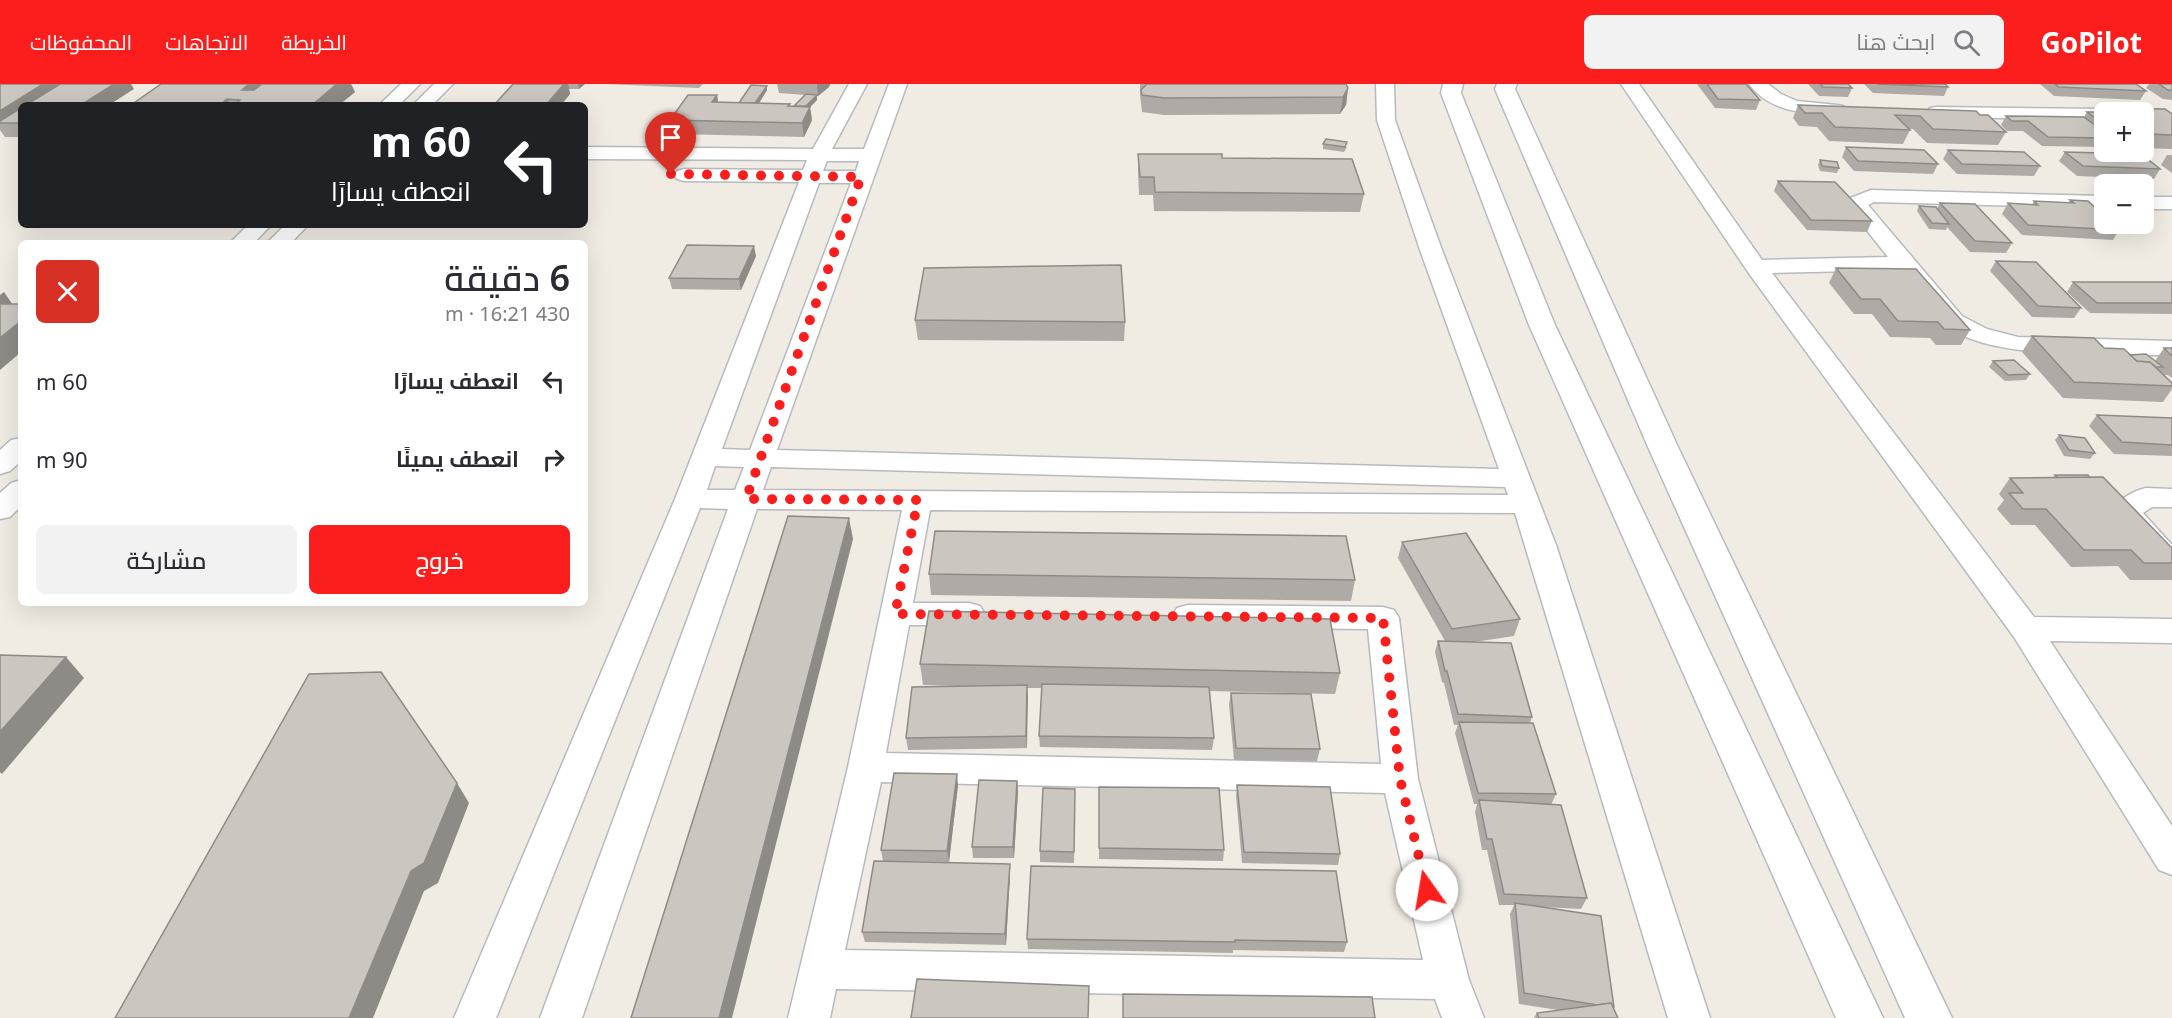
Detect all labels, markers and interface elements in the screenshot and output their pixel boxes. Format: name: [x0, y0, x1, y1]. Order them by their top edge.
search box: [1584, 15, 2004, 69]
text: GoPilot: [2040, 23, 2142, 61]
text: ابحث هنا: [1856, 26, 1935, 56]
icon: search: [1950, 26, 1983, 59]
text: المحفوظات: [30, 28, 132, 56]
text: الاتجاهات: [165, 28, 248, 56]
text: الخريطة: [281, 28, 347, 56]
map controls: [2094, 102, 2154, 234]
button: +: [2094, 102, 2154, 162]
text: 60 m: [371, 112, 471, 169]
pin: [645, 112, 696, 174]
icon: arrive: [654, 121, 687, 154]
icon: left: [492, 126, 570, 204]
text: انعطف يسارًا: [331, 172, 471, 209]
button: −: [2094, 174, 2154, 234]
text: 6 دقيقة: [444, 253, 570, 302]
button: close: [36, 260, 99, 323]
text: 430 m · 16:21: [445, 300, 570, 327]
text: انعطف يسارًا: [393, 365, 519, 395]
icon: left: [537, 365, 570, 398]
text: 60 m: [36, 366, 87, 396]
text: انعطف يمينًا: [396, 443, 519, 473]
icon: right: [537, 443, 570, 476]
text: 90 m: [36, 444, 87, 474]
button: مشاركة: [36, 525, 297, 594]
button: خروج: [309, 525, 570, 594]
position arrow: [1395, 858, 1459, 922]

